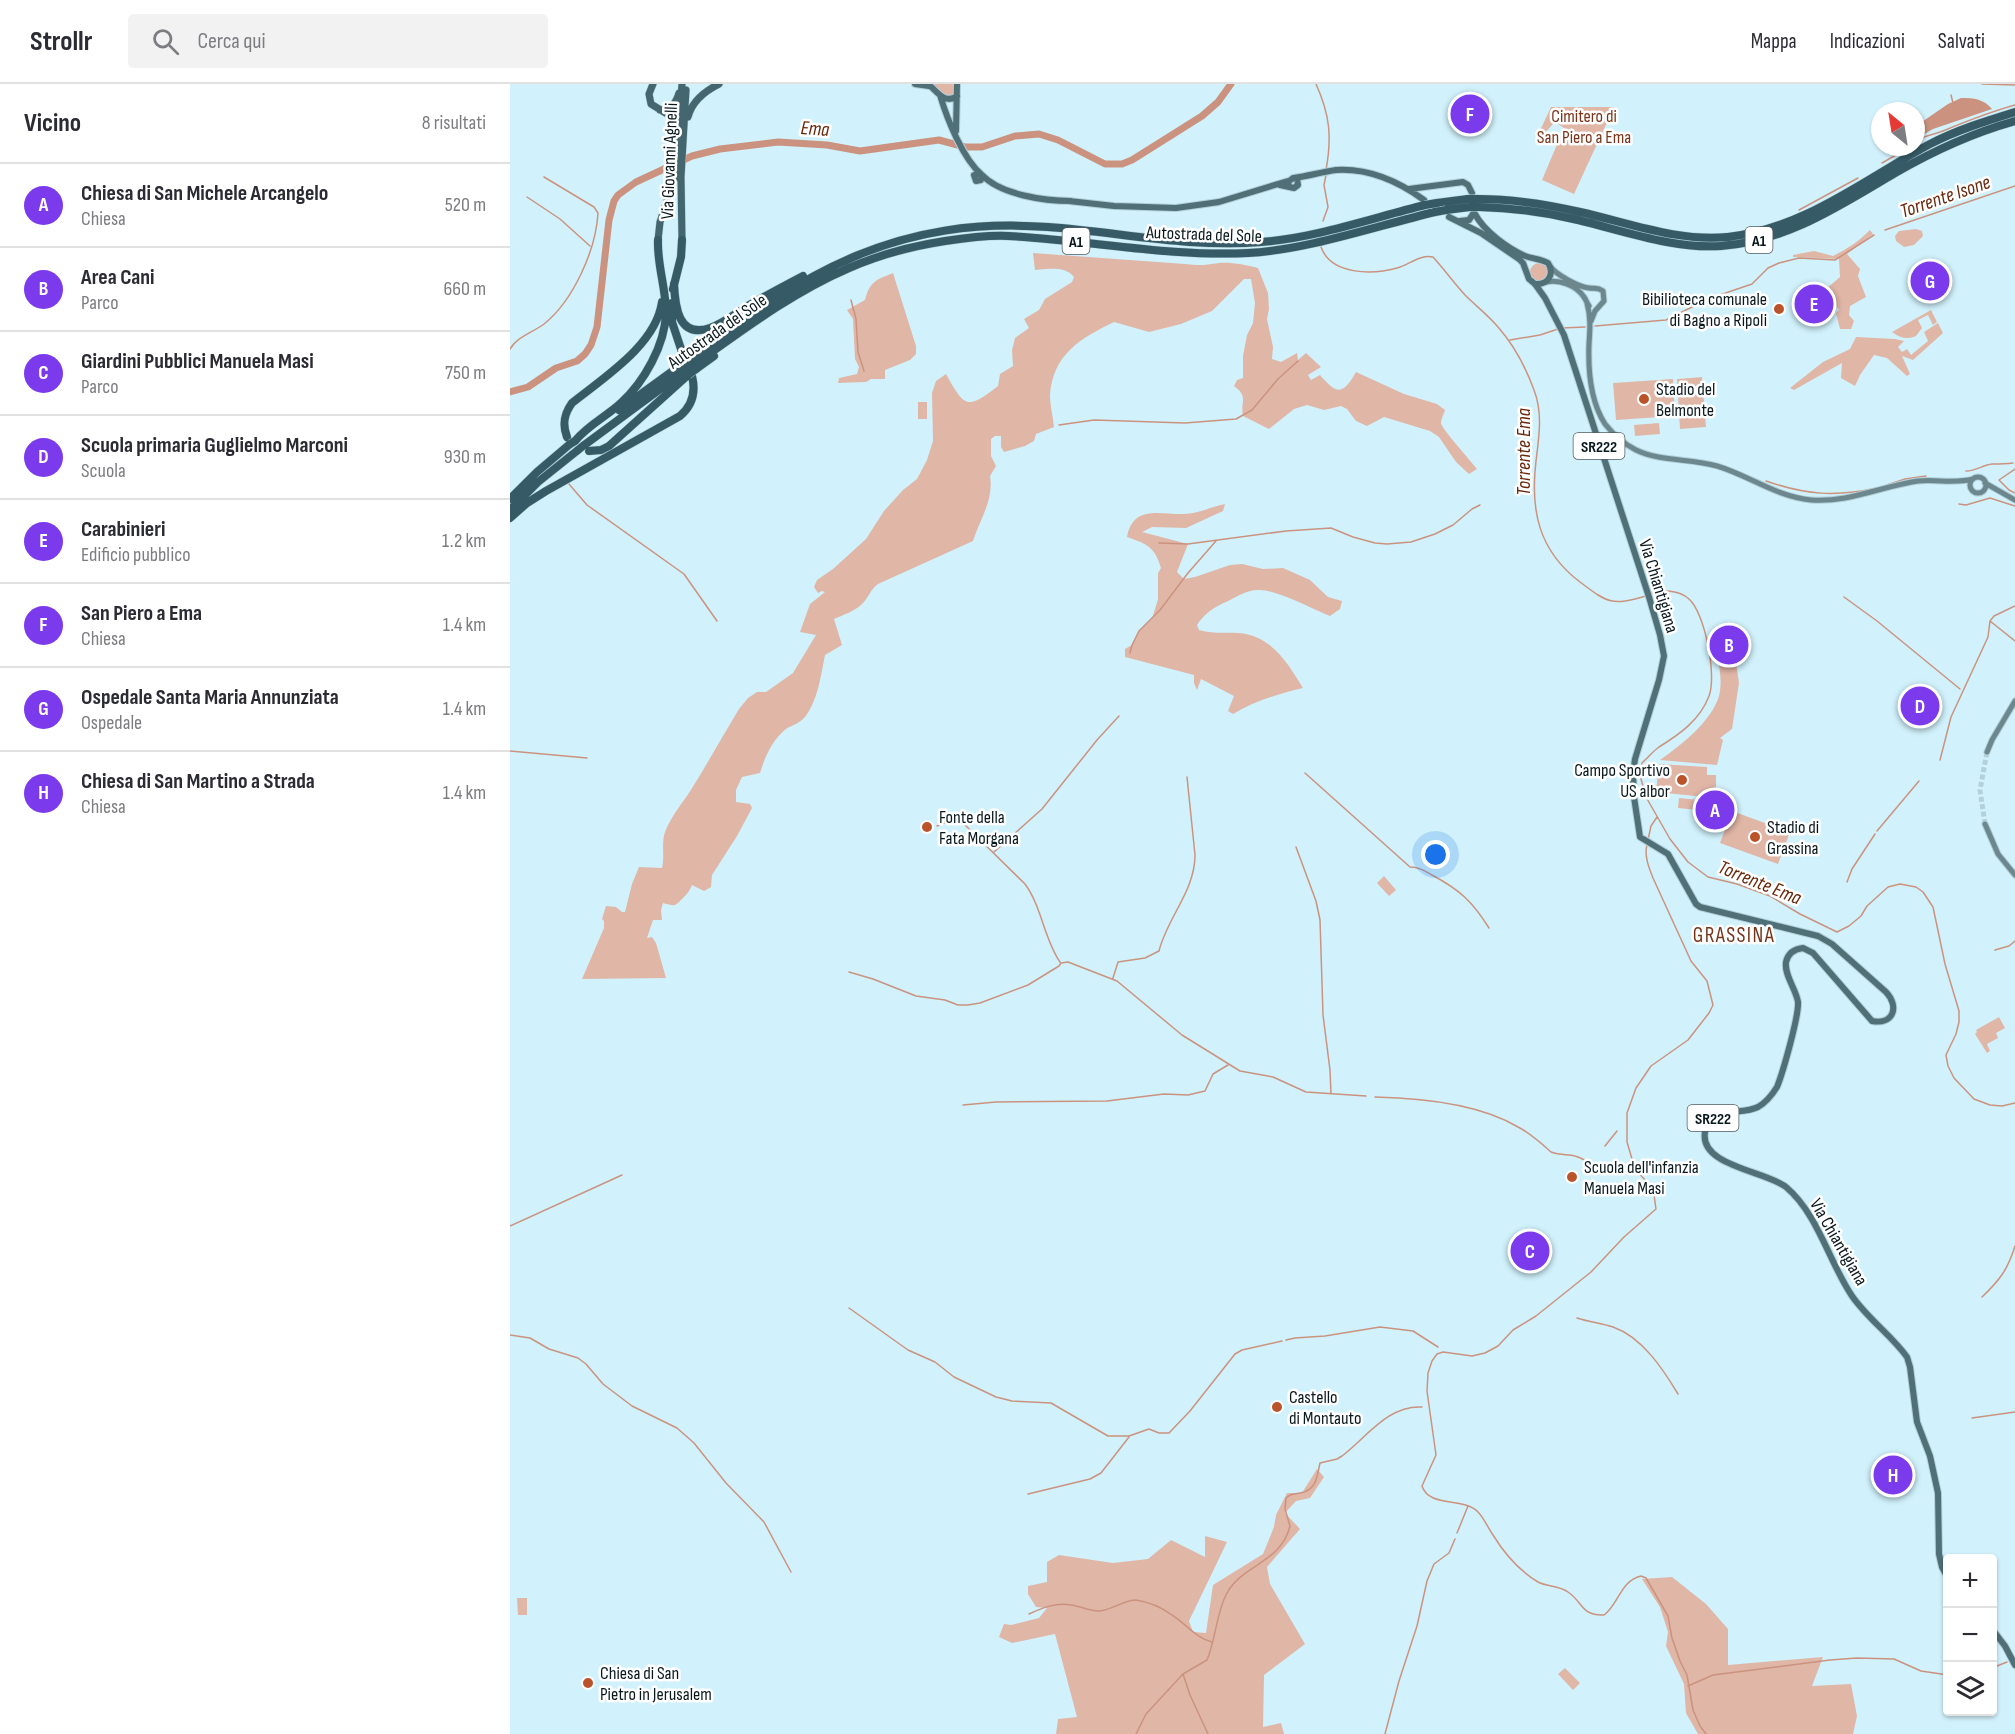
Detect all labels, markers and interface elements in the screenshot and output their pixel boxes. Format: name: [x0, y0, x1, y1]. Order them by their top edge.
search box: [128, 14, 548, 68]
text: Strollr: [30, 25, 92, 58]
icon: search: [149, 25, 182, 58]
text: Cerca qui: [197, 28, 266, 55]
text: Mappa: [1751, 29, 1797, 54]
text: Indicazioni: [1830, 29, 1905, 54]
text: Salvati: [1938, 29, 1985, 54]
pin: F: [1450, 92, 1490, 136]
street label: Via Giovanni Agnelli: [657, 102, 682, 220]
north arrow: [1871, 102, 1925, 156]
park label: Cimitero di San Piero a Ema: [1537, 106, 1631, 148]
text: Vicino: [24, 108, 81, 139]
text: 8 risultati: [422, 111, 486, 135]
water label: Ema: [800, 116, 830, 142]
water label: Torrente Isone: [1897, 170, 1994, 224]
text: Chiesa di San Michele Arcangelo: [81, 180, 328, 207]
text: A: [39, 193, 48, 217]
text: 520 m: [445, 193, 486, 217]
text: Chiesa: [81, 207, 126, 231]
street label: Autostrada del Sole: [1145, 222, 1262, 247]
road number: A1: [1746, 227, 1772, 253]
road number: A1: [1062, 228, 1090, 254]
pin: G: [1910, 258, 1950, 304]
text: Area Cani: [81, 264, 154, 291]
text: B: [39, 277, 48, 301]
text: 660 m: [444, 277, 486, 301]
pin: E: [1794, 282, 1834, 326]
place label: Bibilioteca comunale di Bagno a Ripoli: [1642, 289, 1767, 331]
street label: Autostrada del Sole: [663, 290, 771, 374]
text: Parco: [81, 291, 119, 315]
marker: Bibilioteca comunale di Bagno a Ripoli: [1772, 302, 1786, 316]
text: Giardini Pubblici Manuela Masi: [81, 348, 314, 375]
text: C: [38, 361, 49, 385]
text: 750 m: [445, 361, 486, 385]
text: Parco: [81, 375, 119, 399]
place label: Stadio del Belmonte: [1656, 379, 1715, 421]
marker: Stadio del Belmonte: [1637, 392, 1651, 406]
water label: Torrente Ema: [1512, 408, 1536, 496]
text: Scuola primaria Guglielmo Marconi: [81, 432, 348, 459]
road number: SR222: [1574, 433, 1624, 459]
text: D: [38, 445, 49, 469]
text: 930 m: [444, 445, 486, 469]
text: Scuola: [81, 459, 126, 483]
text: Carabinieri: [81, 516, 166, 543]
text: E: [39, 529, 48, 553]
text: 1.2 km: [442, 529, 486, 553]
street label: Via Chiantigiana: [1634, 537, 1683, 636]
text: Edificio pubblico: [81, 543, 190, 567]
text: San Piero a Ema: [81, 600, 202, 627]
text: F: [39, 613, 48, 637]
text: 1.4 km: [443, 613, 486, 637]
pin: B: [1710, 622, 1748, 668]
text: Chiesa: [81, 627, 126, 651]
text: Ospedale Santa Maria Annunziata: [81, 684, 339, 711]
pin: D: [1900, 684, 1940, 728]
text: G: [38, 697, 49, 721]
text: 1.4 km: [443, 697, 486, 721]
text: Ospedale: [81, 711, 142, 735]
place label: Campo Sportivo US albor: [1574, 760, 1670, 802]
text: Chiesa di San Martino a Strada: [81, 768, 315, 795]
marker: Campo Sportivo US albor: [1675, 773, 1689, 787]
text: H: [38, 781, 49, 805]
text: 1.4 km: [443, 781, 486, 805]
pin: A: [1696, 788, 1734, 832]
text: Chiesa: [81, 795, 126, 819]
place label: Fonte della Fata Morgana: [939, 807, 1019, 849]
place label: Stadio di Grassina: [1767, 817, 1819, 859]
marker: Fonte della Fata Morgana: [920, 820, 934, 834]
marker: Stadio di Grassina: [1748, 830, 1762, 844]
your location: [1421, 840, 1450, 869]
water label: Torrente Ema: [1715, 855, 1805, 910]
district label: GRASSINA: [1693, 923, 1775, 948]
road number: SR222: [1688, 1105, 1738, 1131]
place label: Scuola dell'infanzia Manuela Masi: [1584, 1157, 1699, 1199]
marker: Scuola dell'infanzia Manuela Masi: [1565, 1170, 1579, 1184]
street label: Via Chiantigiana: [1805, 1195, 1872, 1289]
pin: C: [1510, 1228, 1550, 1274]
place label: Castello di Montauto: [1289, 1387, 1361, 1429]
marker: Castello di Montauto: [1270, 1400, 1284, 1414]
pin: H: [1874, 1452, 1912, 1498]
map controls: [1943, 1554, 1997, 1716]
button: +: [1943, 1554, 1997, 1608]
button: −: [1943, 1608, 1997, 1662]
button: layers: [1943, 1662, 1997, 1716]
place label: Chiesa di San Pietro in Jerusalem: [600, 1663, 712, 1705]
marker: Chiesa di San Pietro in Jerusalem: [581, 1676, 595, 1690]

